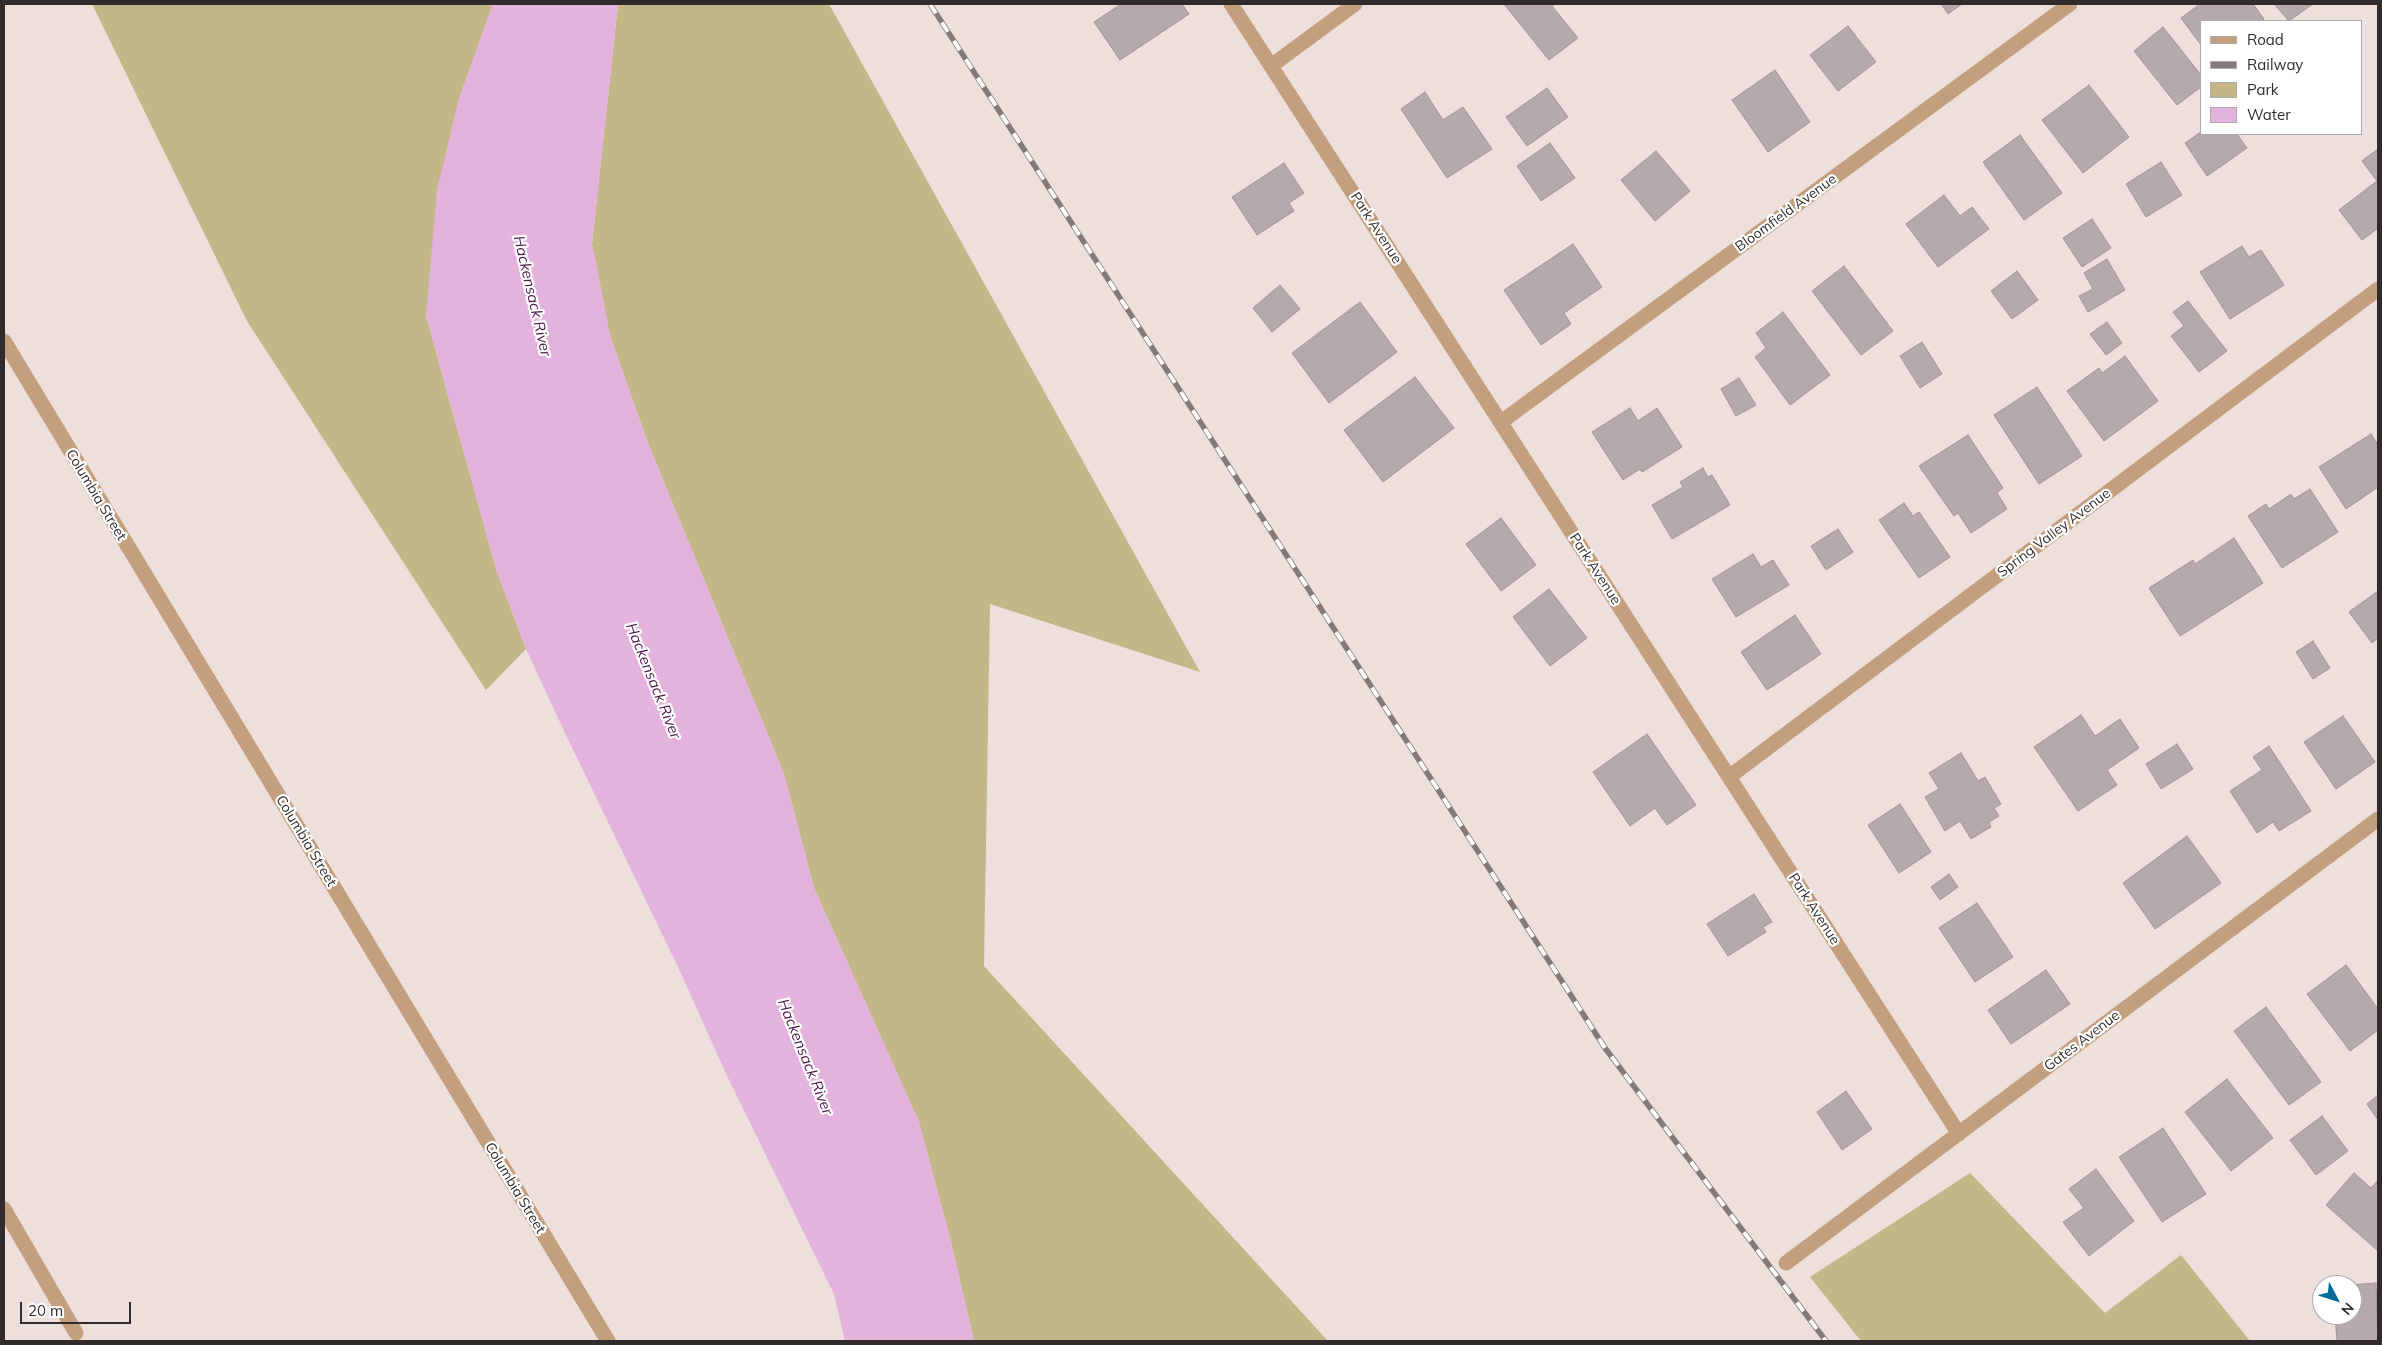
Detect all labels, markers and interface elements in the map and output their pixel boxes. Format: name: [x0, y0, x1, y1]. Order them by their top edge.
legend: [2200, 20, 2362, 135]
text: Road: [2247, 30, 2284, 49]
text: Railway: [2247, 55, 2303, 74]
text: Park: [2247, 80, 2279, 99]
text: Water: [2247, 105, 2291, 124]
street label: Bloomfield Avenue: [1732, 171, 1840, 255]
street label: Park Avenue: [1347, 189, 1405, 267]
water label: Hackensack River: [509, 234, 555, 358]
street label: Columbia Street: [62, 446, 130, 544]
street label: Spring Valley Avenue: [1994, 485, 2114, 581]
street label: Park Avenue: [1566, 530, 1624, 608]
water label: Hackensack River: [622, 620, 684, 742]
street label: Columbia Street: [272, 792, 340, 890]
street label: Park Avenue: [1785, 870, 1843, 948]
water label: Hackensack River: [774, 996, 836, 1118]
street label: Gates Avenue: [2041, 1007, 2123, 1075]
street label: Columbia Street: [481, 1139, 549, 1237]
north arrow: [2312, 1275, 2362, 1325]
scale bar: [22, 1292, 134, 1324]
text: N: [2337, 1299, 2358, 1319]
text: 20 m: [28, 1301, 63, 1320]

